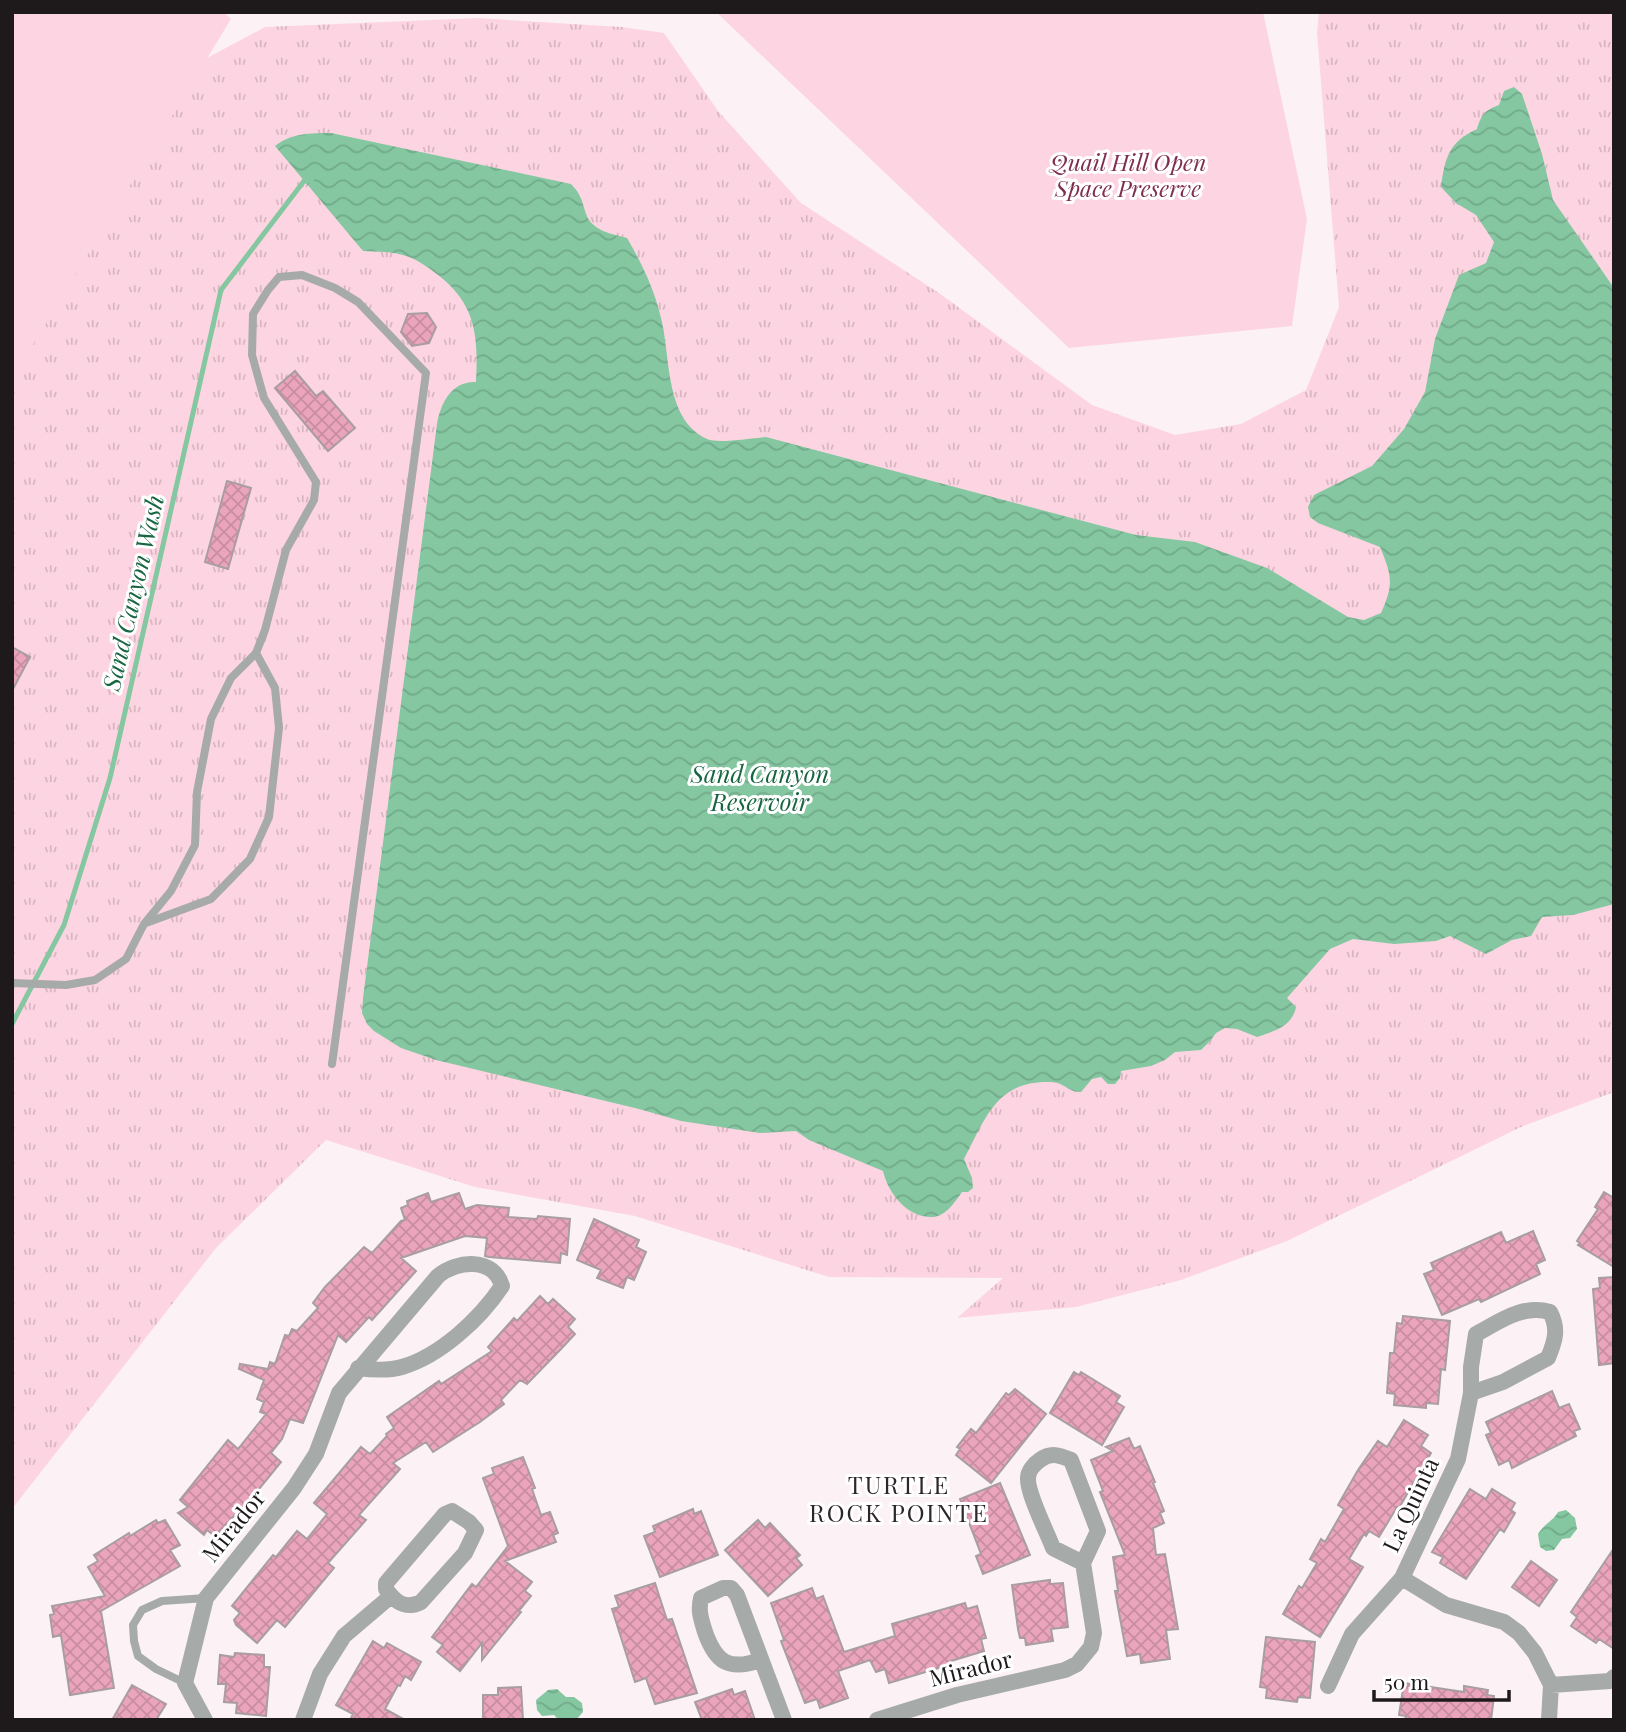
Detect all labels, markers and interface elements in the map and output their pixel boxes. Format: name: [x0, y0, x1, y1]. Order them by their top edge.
park label: Quail Hill Open Space Preserve: [1048, 146, 1206, 203]
water label: Sand Canyon Wash: [94, 492, 170, 694]
water label: Sand Canyon Reservoir: [690, 757, 829, 817]
street label: La Quinta: [1374, 1452, 1445, 1557]
district label: TURTLE ROCK POINTE: [809, 1468, 989, 1528]
street label: Mirador: [194, 1482, 272, 1568]
street label: Mirador: [926, 1642, 1015, 1693]
scale bar: [1374, 1658, 1509, 1702]
text: 50 m: [1384, 1667, 1430, 1695]

